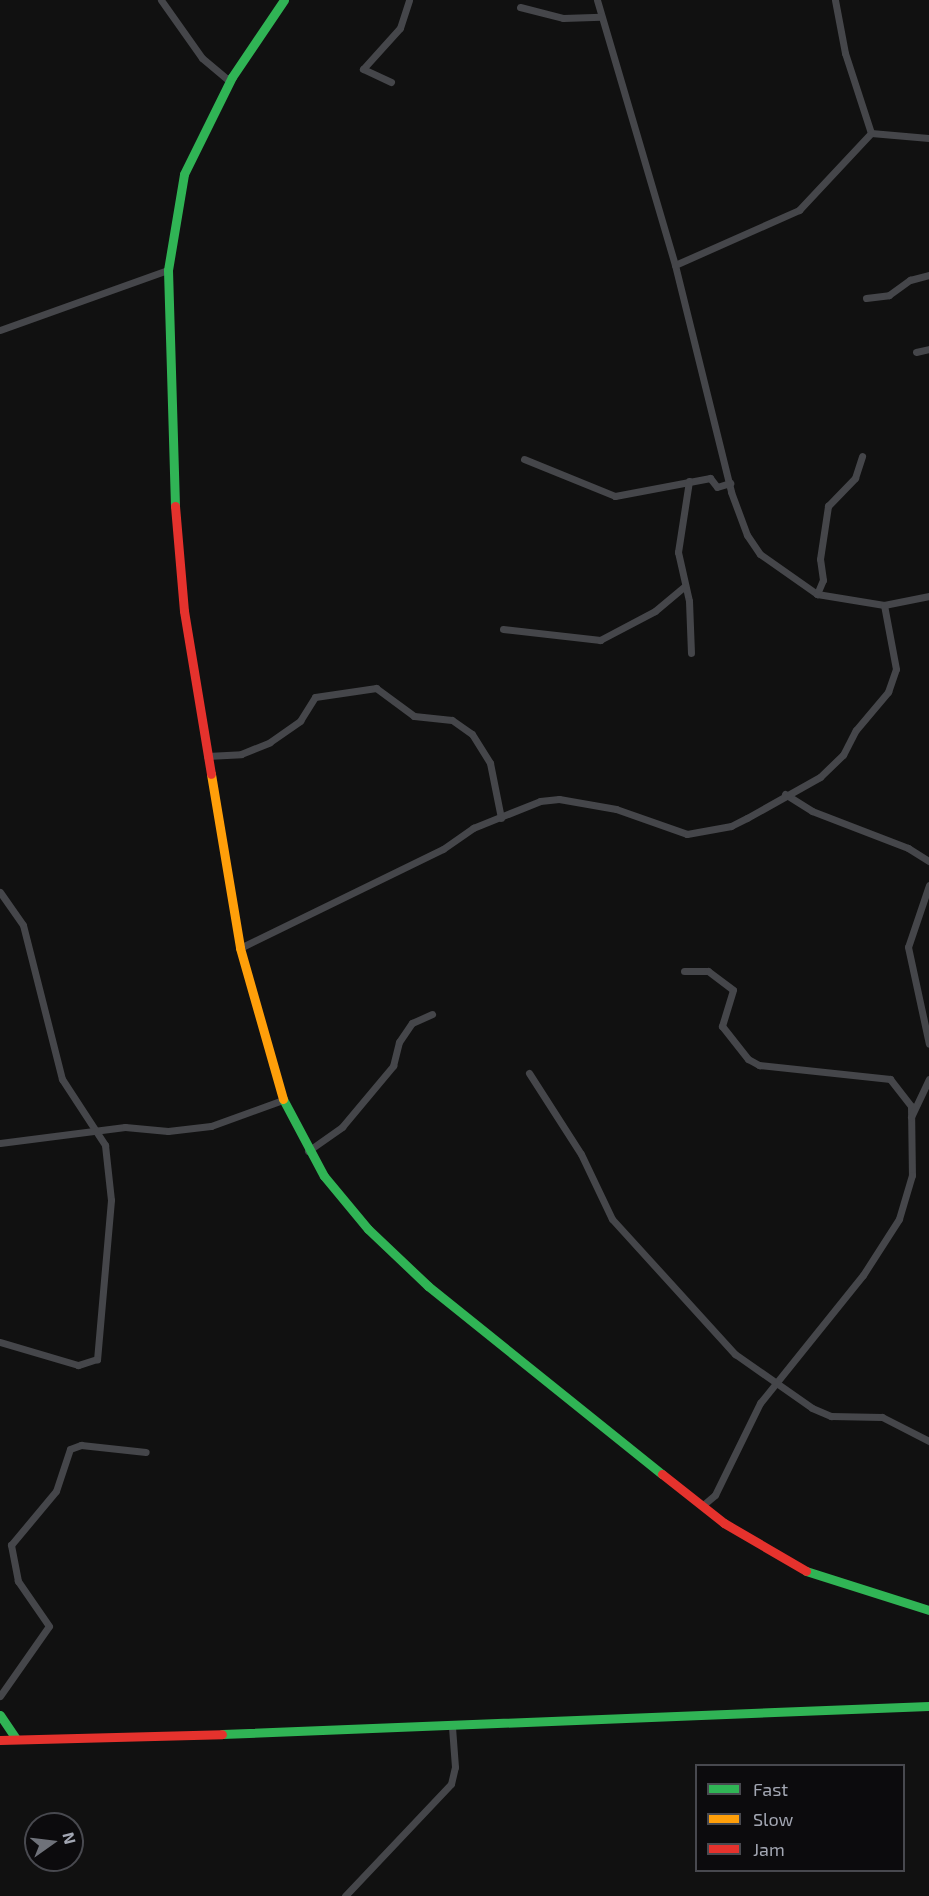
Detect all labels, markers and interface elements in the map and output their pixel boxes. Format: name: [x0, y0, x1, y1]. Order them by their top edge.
legend: [695, 1764, 905, 1872]
text: Fast: [753, 1778, 788, 1800]
text: Slow: [753, 1808, 793, 1830]
north arrow: [24, 1812, 84, 1872]
text: N: [59, 1830, 81, 1846]
text: Jam: [753, 1838, 785, 1860]

